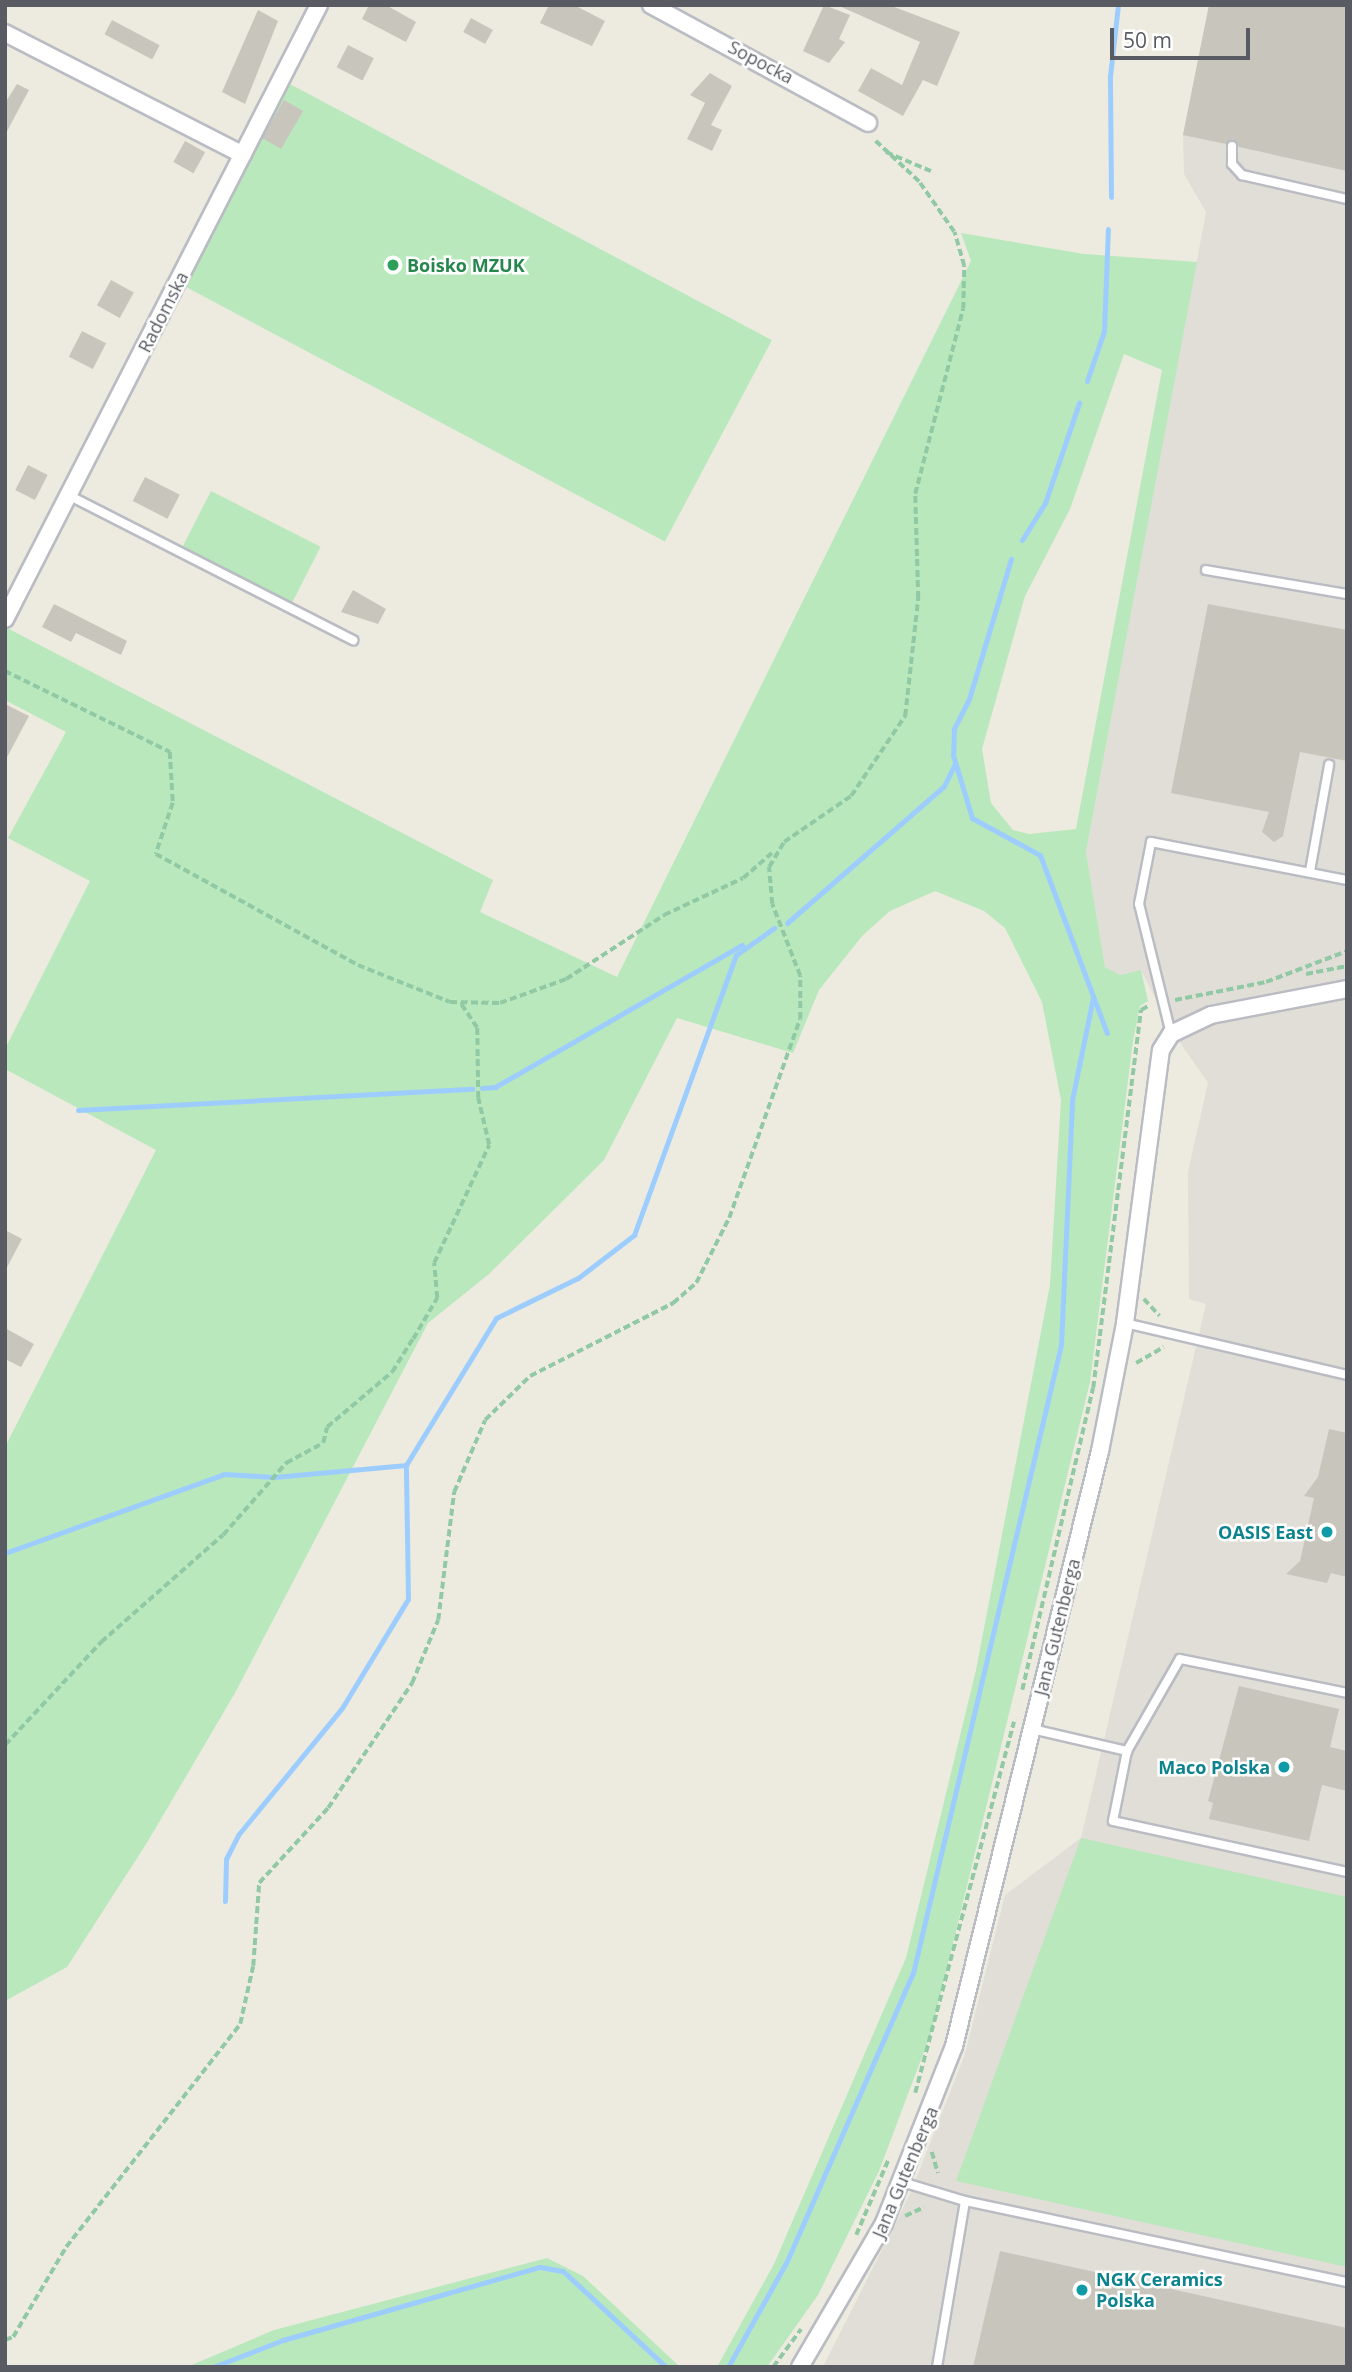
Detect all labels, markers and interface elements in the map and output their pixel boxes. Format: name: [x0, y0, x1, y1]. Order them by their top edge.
scale bar: [1114, 14, 1254, 58]
text: 50 m: [1123, 26, 1172, 54]
street label: Sopocka: [725, 36, 797, 88]
place label: Boisko MZUK: [407, 254, 525, 276]
marker: Boisko MZUK: [385, 257, 401, 273]
street label: Radomska: [133, 268, 193, 356]
place label: OASIS East: [1218, 1521, 1313, 1543]
marker: OASIS East: [1319, 1524, 1335, 1540]
street label: Jana Gutenberga: [1030, 1556, 1084, 1698]
place label: Maco Polska: [1158, 1756, 1270, 1778]
marker: Maco Polska: [1276, 1759, 1292, 1775]
street label: Jana Gutenberga: [868, 2103, 942, 2241]
place label: NGK Ceramics Polska: [1096, 2269, 1223, 2312]
marker: NGK Ceramics Polska: [1074, 2282, 1090, 2298]

